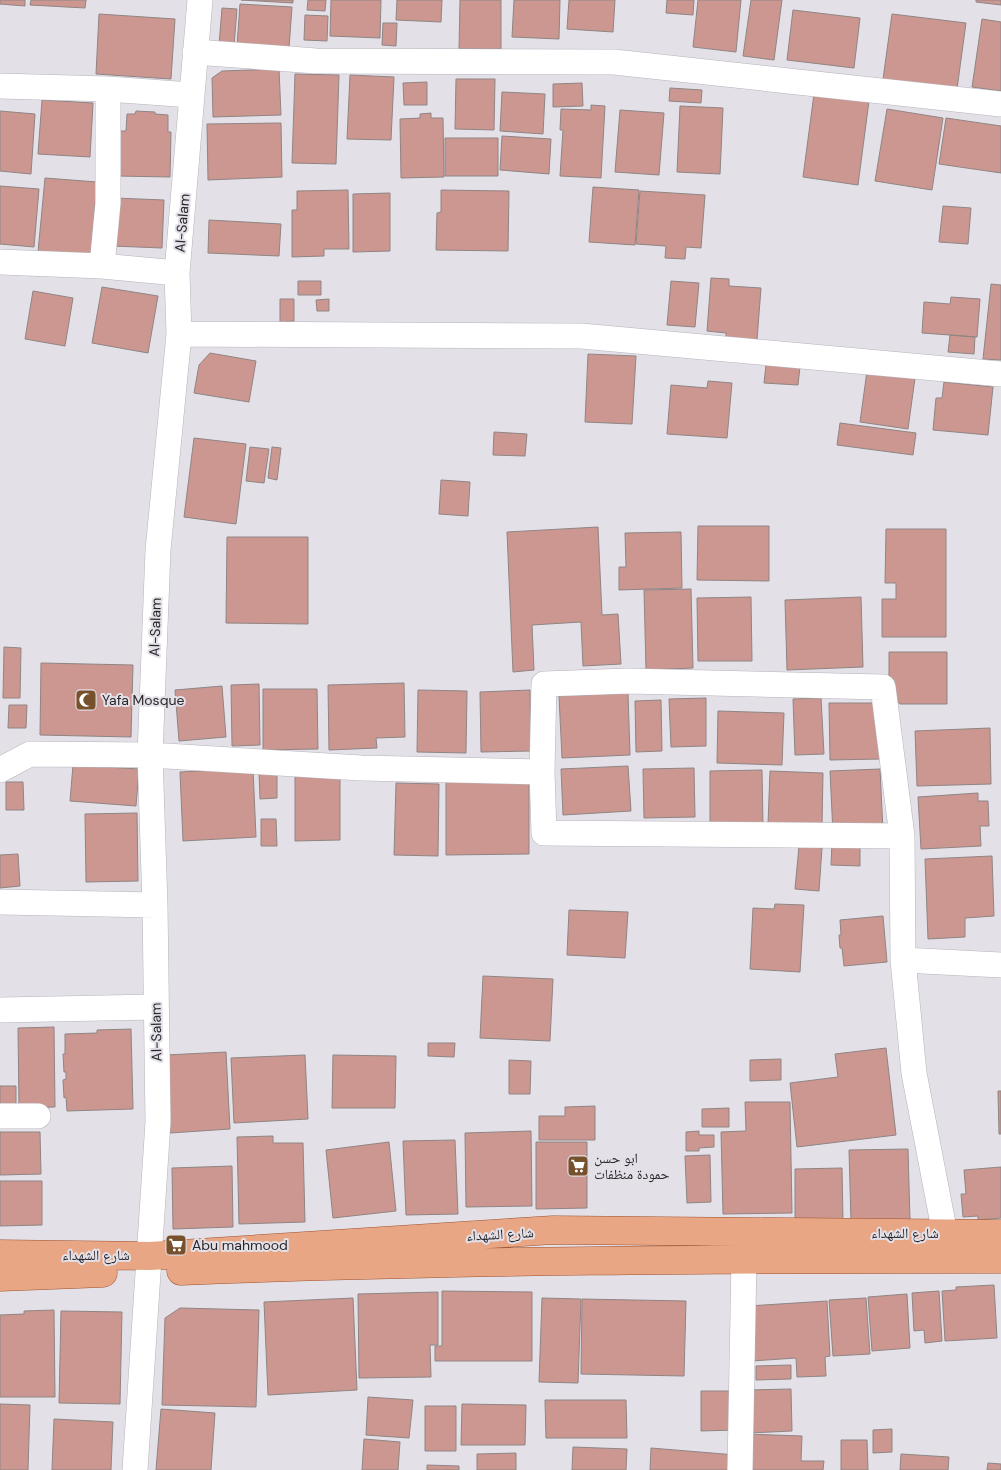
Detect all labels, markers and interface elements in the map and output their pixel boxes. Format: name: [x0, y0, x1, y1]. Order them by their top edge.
street label: Al-Salam: [170, 193, 194, 253]
street label: Al-Salam: [145, 597, 165, 657]
mosque icon: Yafa Mosque: [74, 688, 98, 712]
place label: Yafa Mosque: [102, 691, 184, 709]
street label: Al-Salam: [146, 1002, 166, 1062]
place label: ابو حسن حمودة منظفات: [594, 1149, 670, 1183]
supermarket icon: ابو حسن حمودة منظفات: [566, 1154, 590, 1178]
street label: شارع الشهداء: [466, 1223, 534, 1246]
street label: شارع الشهداء: [871, 1224, 939, 1243]
supermarket icon: Abu mahmood: [164, 1233, 188, 1257]
place label: Abu mahmood: [192, 1236, 288, 1254]
street label: شارع الشهداء: [62, 1246, 130, 1265]

